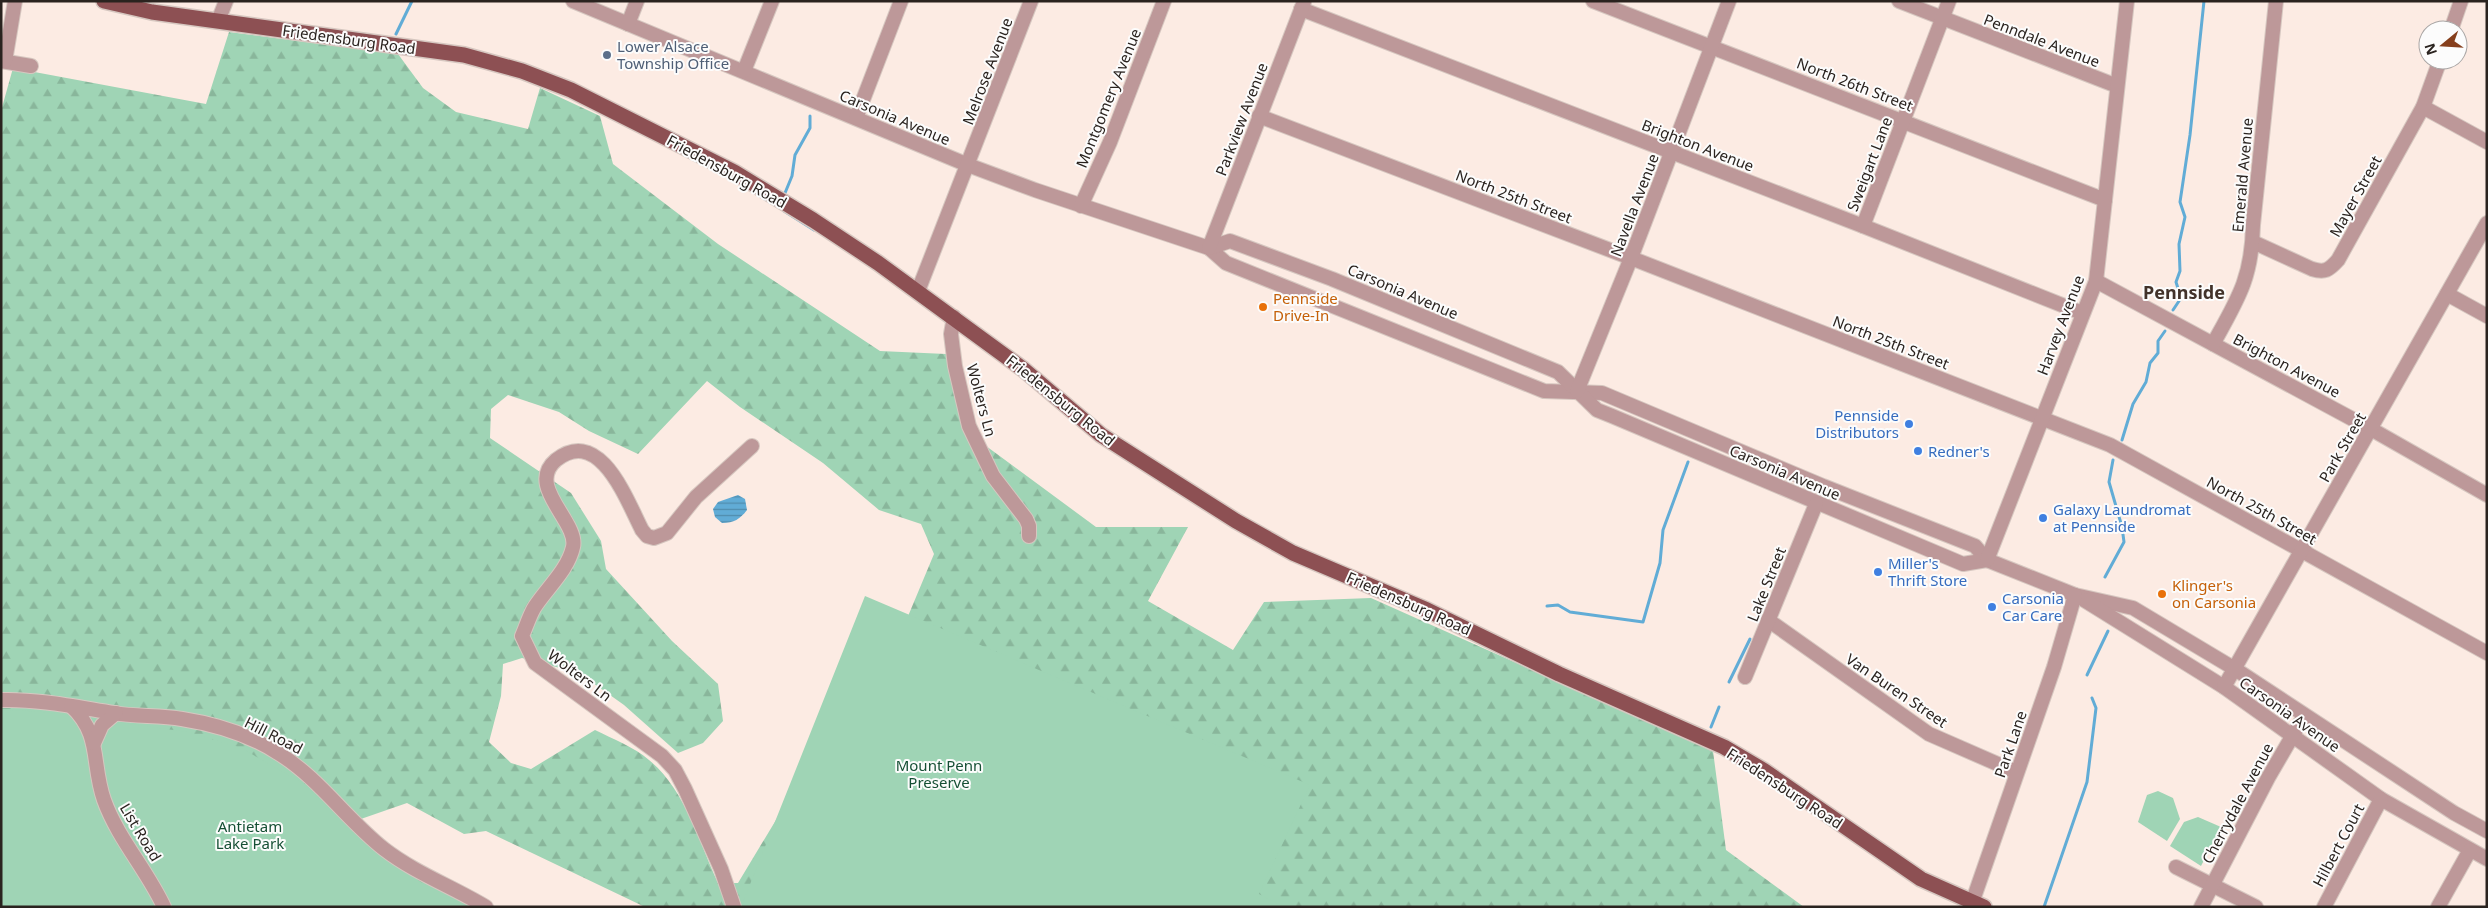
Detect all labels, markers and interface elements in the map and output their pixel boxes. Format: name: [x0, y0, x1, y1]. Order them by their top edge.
street label: Penndale Avenue: [1981, 9, 2103, 71]
street label: Melrose Avenue: [957, 15, 1017, 127]
street label: Friedensburg Road: [281, 20, 417, 58]
north arrow: [2418, 20, 2468, 70]
street label: Montgomery Avenue: [1071, 25, 1145, 171]
place label: Lower Alsace Township Office: [617, 36, 729, 73]
text: N: [2419, 41, 2441, 58]
marker: Lower Alsace Township Office: [601, 49, 613, 61]
street label: North 26th Street: [1794, 53, 1916, 116]
street label: Parkview Avenue: [1210, 60, 1272, 178]
street label: Carsonia Avenue: [837, 85, 953, 149]
street label: Brighton Avenue: [1639, 114, 1757, 176]
street label: Sweigart Lane: [1842, 114, 1896, 214]
street label: Emerald Avenue: [2227, 117, 2257, 233]
street label: Friedensburg Road: [663, 130, 791, 212]
street label: Navella Avenue: [1605, 151, 1663, 259]
street label: Mayer Street: [2324, 151, 2386, 240]
street label: North 25th Street: [1453, 165, 1575, 228]
street label: Carsonia Avenue: [1345, 259, 1461, 323]
street label: Harvey Avenue: [2032, 272, 2088, 378]
district label: Pennside: [2143, 280, 2225, 304]
place label: Pennside Drive-In: [1273, 288, 1338, 325]
marker: Pennside Drive-In: [1257, 301, 1269, 313]
street label: North 25th Street: [1830, 311, 1952, 374]
street label: Brighton Avenue: [2230, 328, 2344, 402]
street label: Friedensburg Road: [1003, 350, 1119, 450]
street label: Wolters Ln: [963, 361, 1001, 439]
place label: Pennside Distributors: [1815, 405, 1899, 442]
street label: Park Street: [2314, 408, 2370, 486]
marker: Pennside Distributors: [1903, 418, 1915, 430]
street label: Carsonia Avenue: [1727, 440, 1843, 504]
place label: Redner's: [1928, 441, 1990, 461]
marker: Redner's: [1912, 445, 1924, 457]
street label: North 25th Street: [2203, 471, 2321, 549]
place label: Galaxy Laundromat at Pennside: [2053, 499, 2192, 536]
marker: Galaxy Laundromat at Pennside: [2037, 512, 2049, 524]
street label: Lake Street: [1742, 543, 1790, 624]
place label: Miller's Thrift Store: [1888, 553, 1967, 590]
marker: Miller's Thrift Store: [1872, 566, 1884, 578]
street label: Friedensburg Road: [1344, 567, 1474, 639]
place label: Klinger's on Carsonia: [2172, 575, 2256, 612]
place label: Carsonia Car Care: [2002, 588, 2064, 625]
marker: Klinger's on Carsonia: [2156, 588, 2168, 600]
marker: Carsonia Car Care: [1986, 601, 1998, 613]
street label: Wolters Ln: [544, 644, 616, 706]
street label: Van Buren Street: [1842, 649, 1952, 732]
street label: Carsonia Avenue: [2236, 672, 2344, 756]
street label: Park Lane: [1989, 708, 2031, 780]
street label: Hill Road: [242, 712, 306, 758]
street label: Cherrydale Avenue: [2197, 739, 2277, 867]
street label: Friedensburg Road: [1723, 743, 1847, 833]
park label: Mount Penn Preserve: [896, 755, 982, 792]
street label: List Road: [116, 799, 166, 865]
street label: Hilbert Court: [2308, 799, 2369, 890]
park label: Antietam Lake Park: [216, 816, 284, 853]

